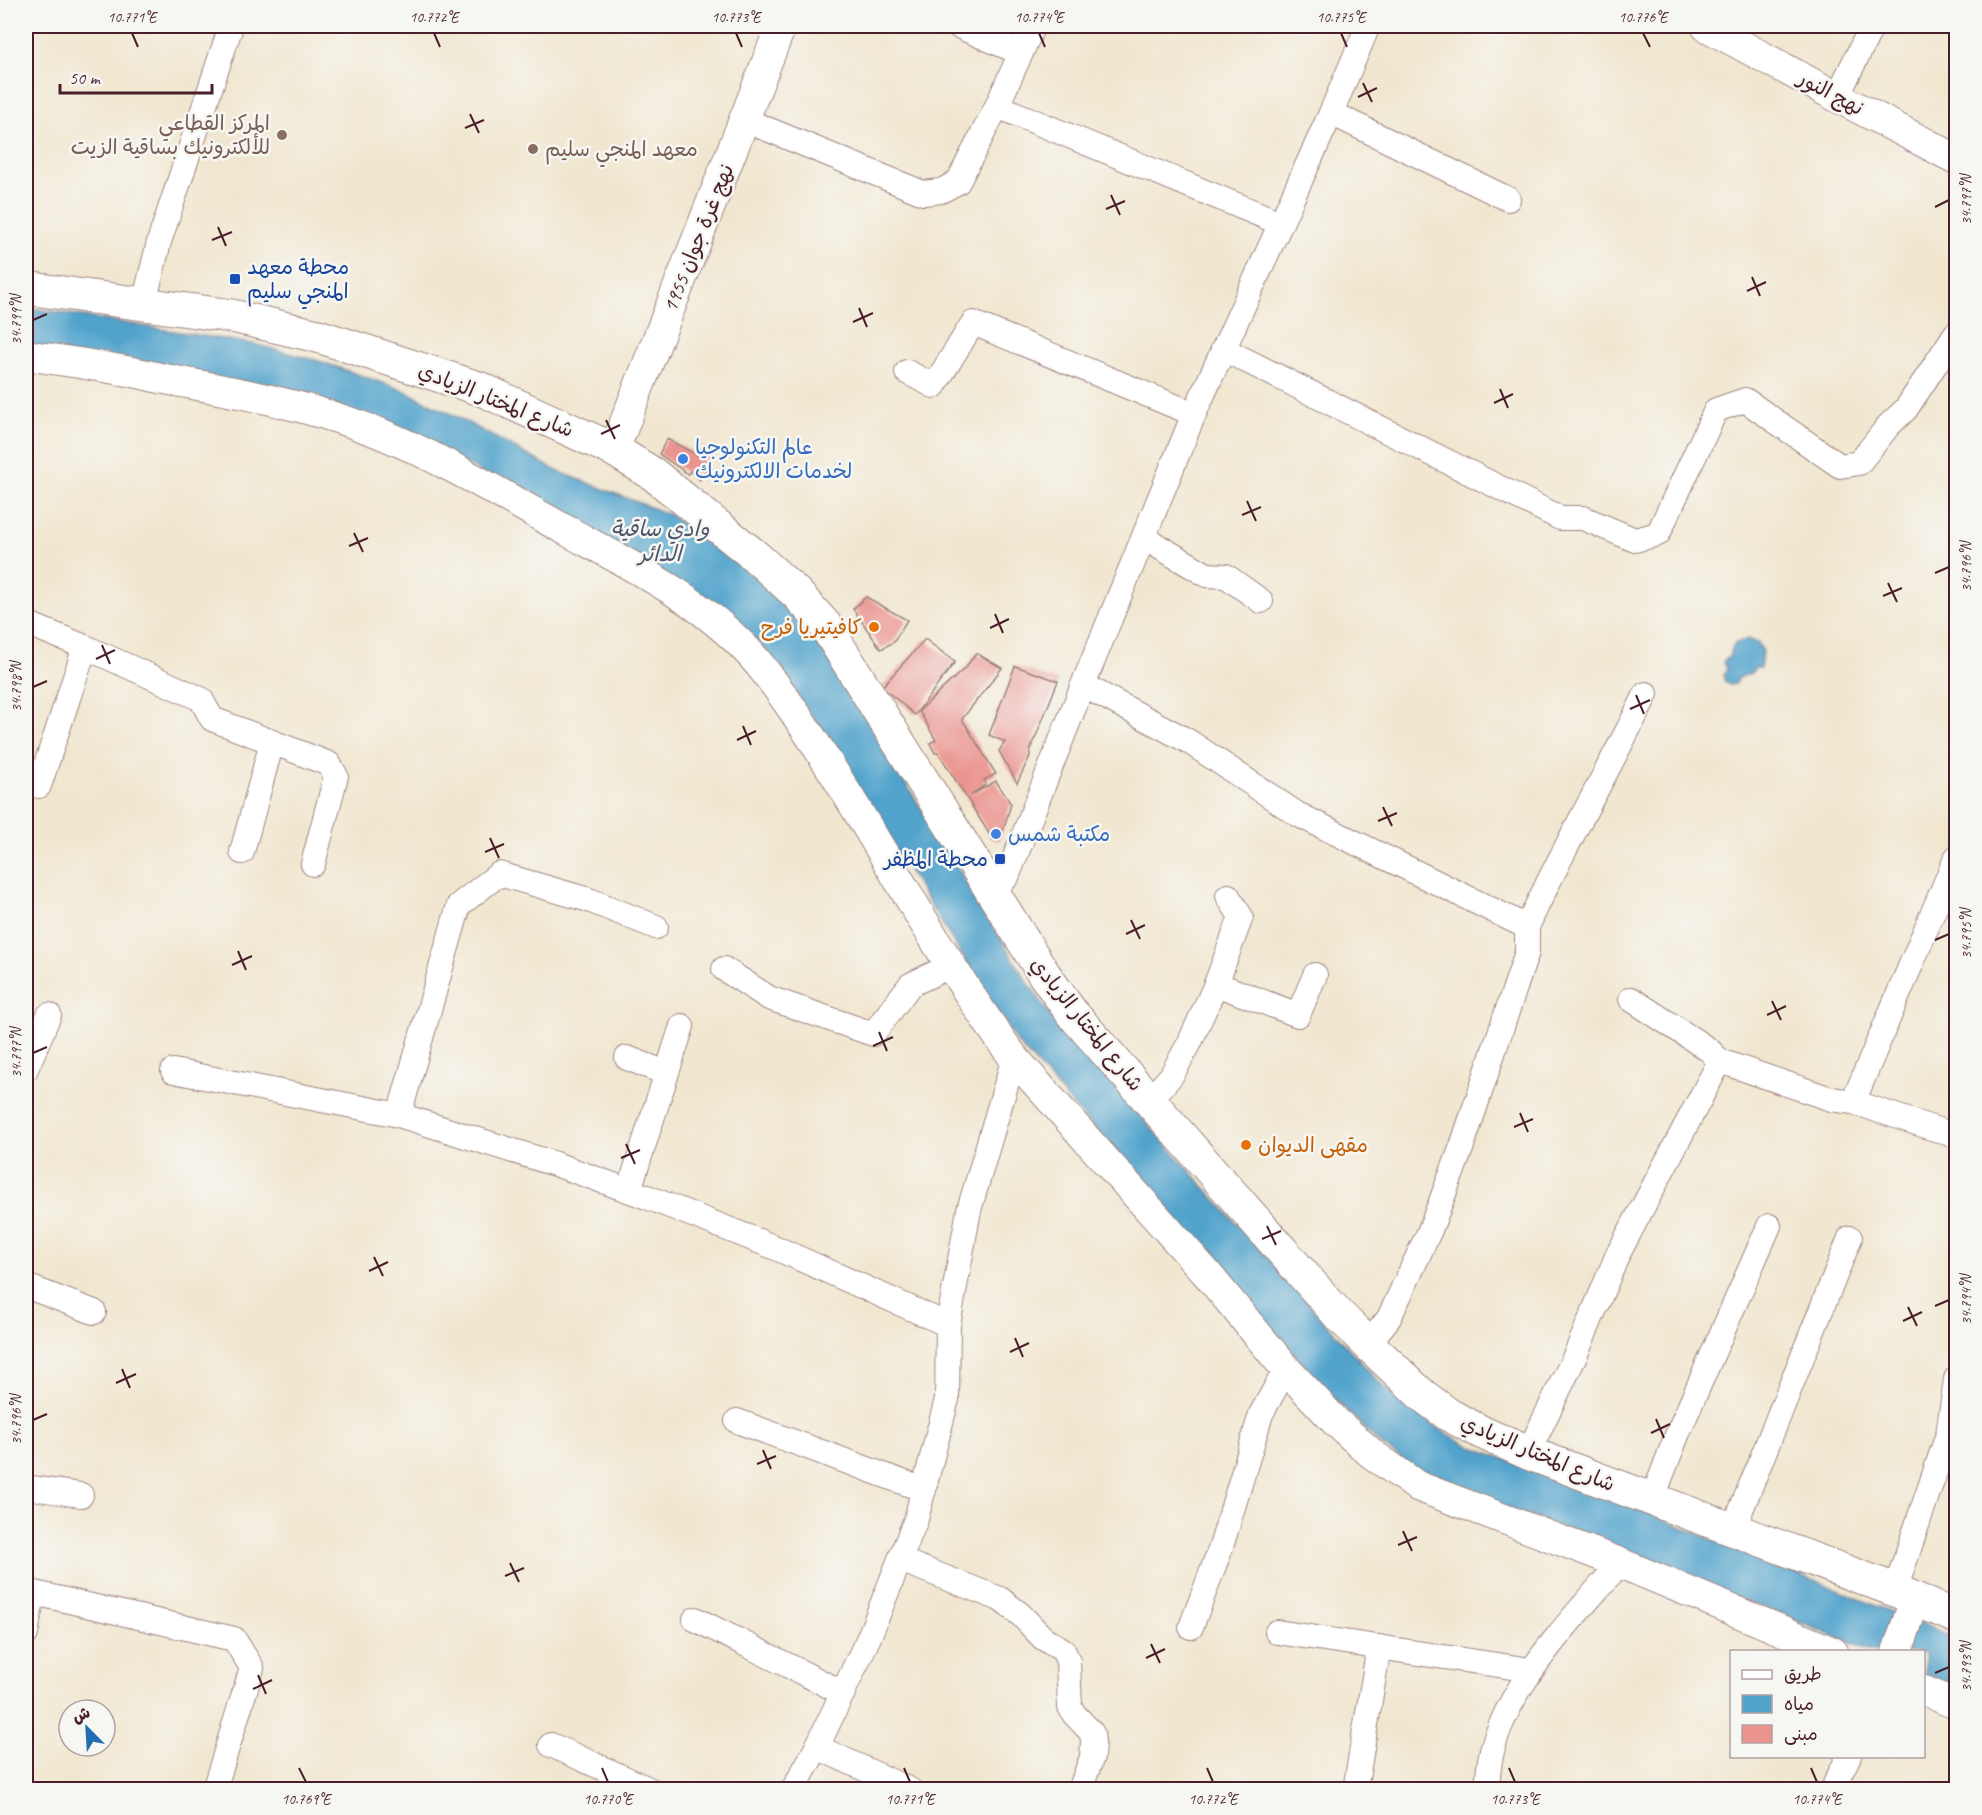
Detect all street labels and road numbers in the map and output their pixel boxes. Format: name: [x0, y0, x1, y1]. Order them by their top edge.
street label: نهج النور: [1791, 64, 1868, 122]
street label: نهج غرة جوان 1955: [656, 160, 740, 316]
street label: شارع المختار الزيادي: [414, 357, 577, 445]
street label: شارع المختار الزيادي: [1023, 952, 1149, 1098]
street label: شارع المختار الزيادي: [1456, 1409, 1619, 1499]

